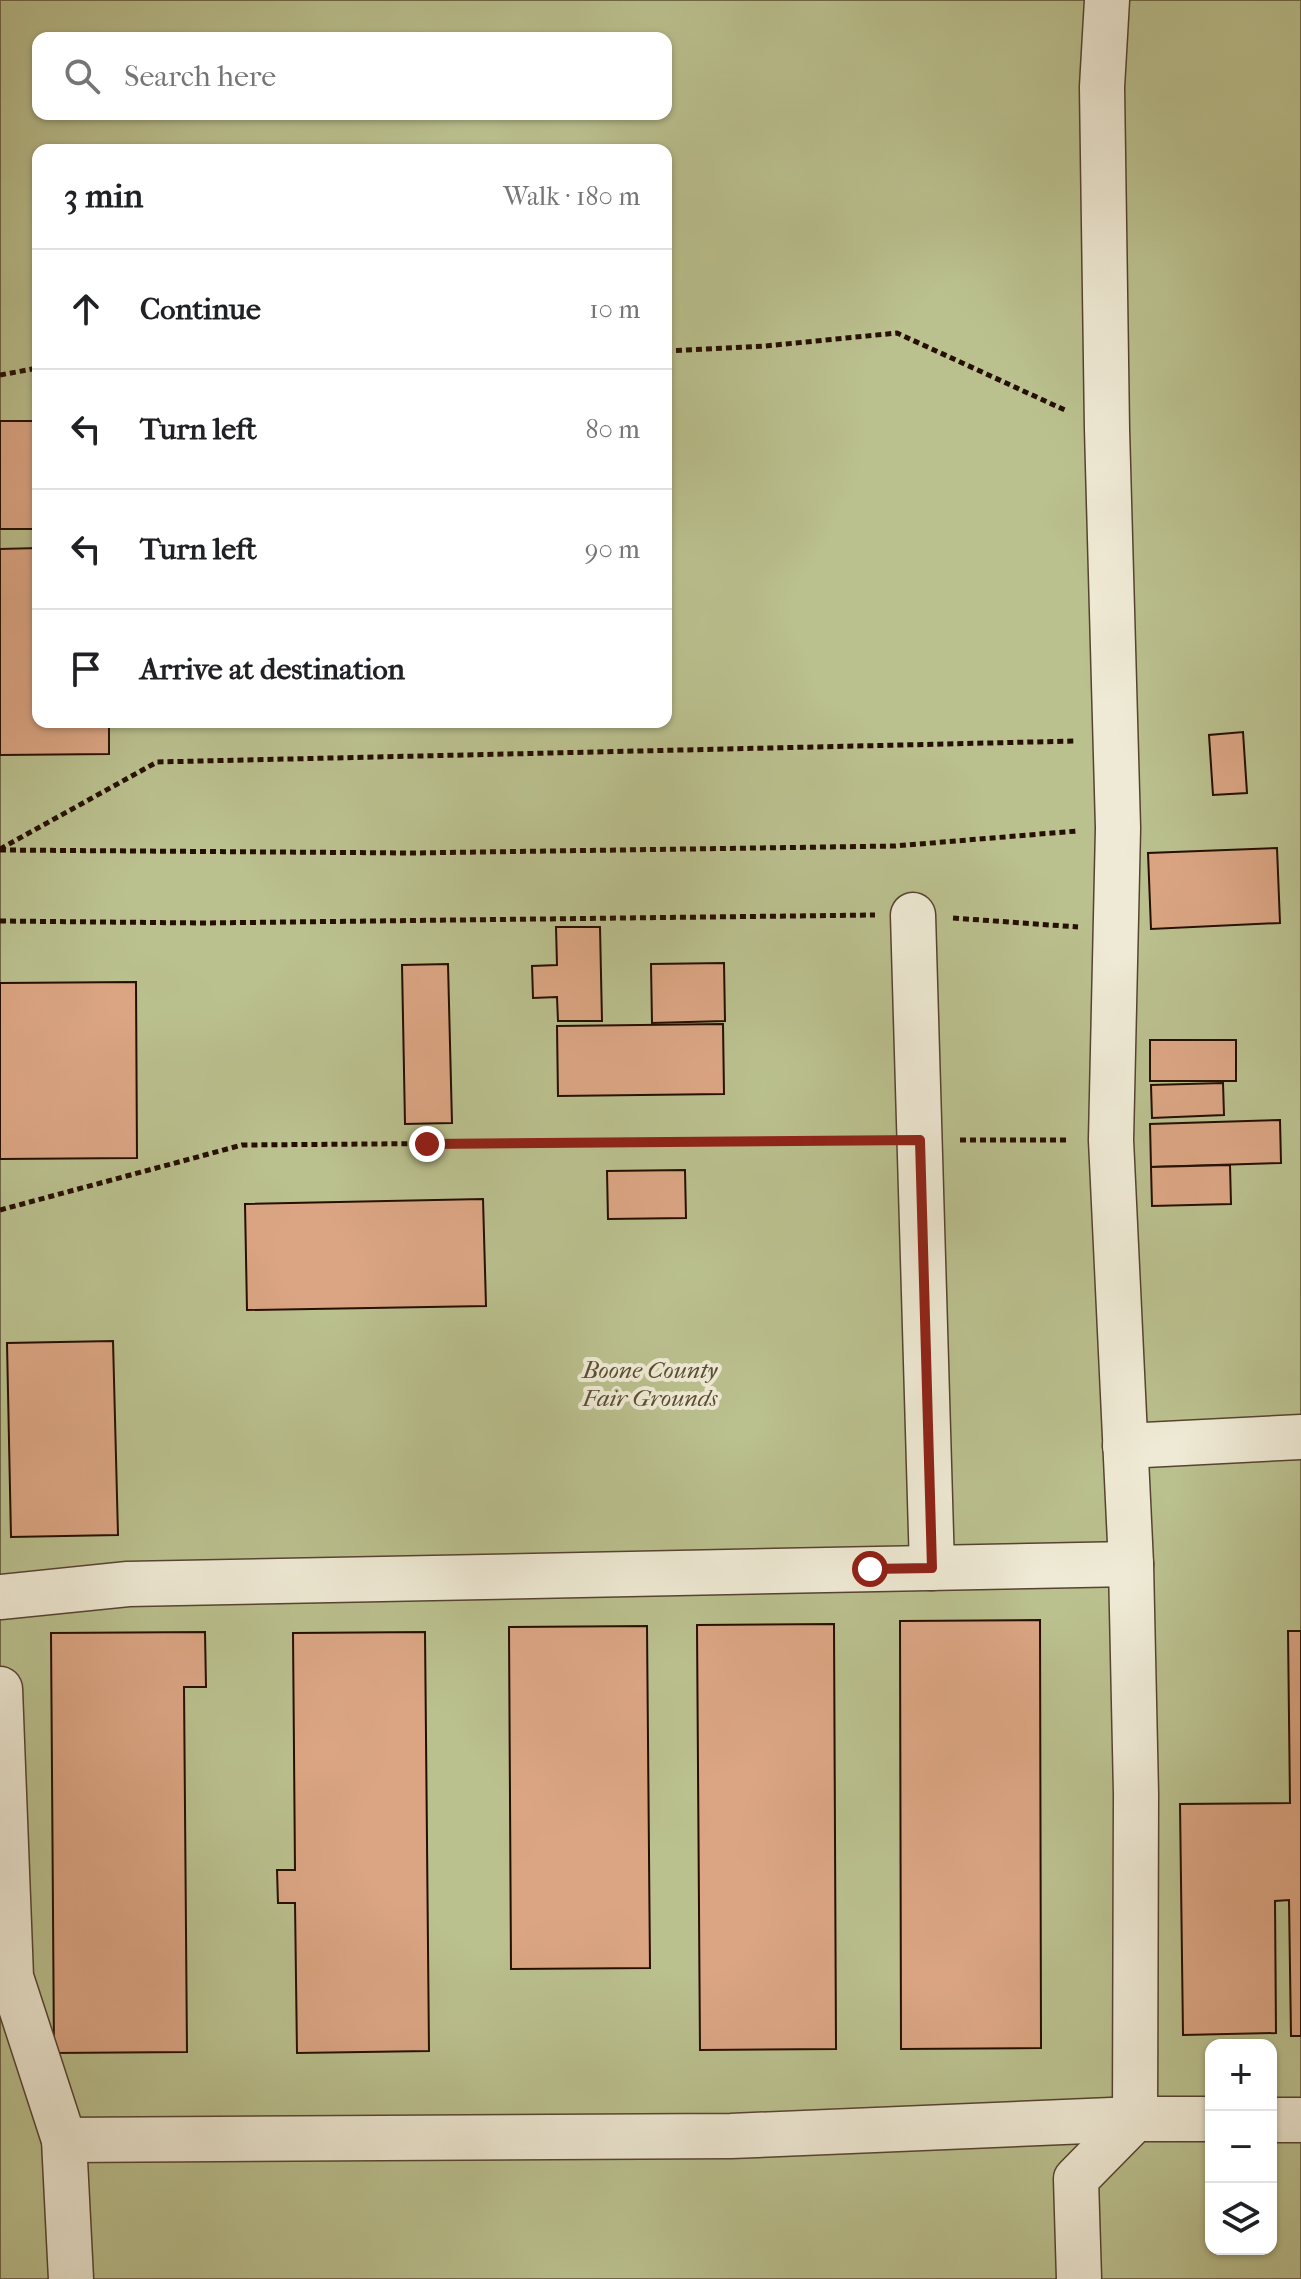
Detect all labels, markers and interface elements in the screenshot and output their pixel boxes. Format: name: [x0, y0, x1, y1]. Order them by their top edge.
search box: [32, 32, 672, 120]
icon: search: [60, 54, 104, 98]
text: Search here: [124, 59, 276, 94]
text: 3 min: [64, 176, 143, 216]
text: Walk · 180 m: [503, 181, 640, 212]
icon: ahead: [64, 287, 108, 331]
text: Continue: [140, 292, 261, 327]
text: 10 m: [589, 294, 640, 325]
icon: left: [64, 407, 108, 451]
text: Turn left: [140, 412, 257, 447]
text: 80 m: [585, 414, 640, 445]
icon: left: [64, 527, 108, 571]
text: Turn left: [140, 532, 257, 567]
text: 90 m: [585, 534, 640, 565]
icon: arrive: [64, 647, 108, 691]
text: Arrive at destination: [140, 652, 405, 687]
route end: [409, 1126, 445, 1162]
park label: Boone County Fair Grounds: [581, 1356, 719, 1412]
route start: [852, 1551, 888, 1587]
map controls: [1205, 2039, 1277, 2255]
button: +: [1205, 2039, 1277, 2111]
button: −: [1205, 2111, 1277, 2183]
button: layers: [1205, 2183, 1277, 2255]

